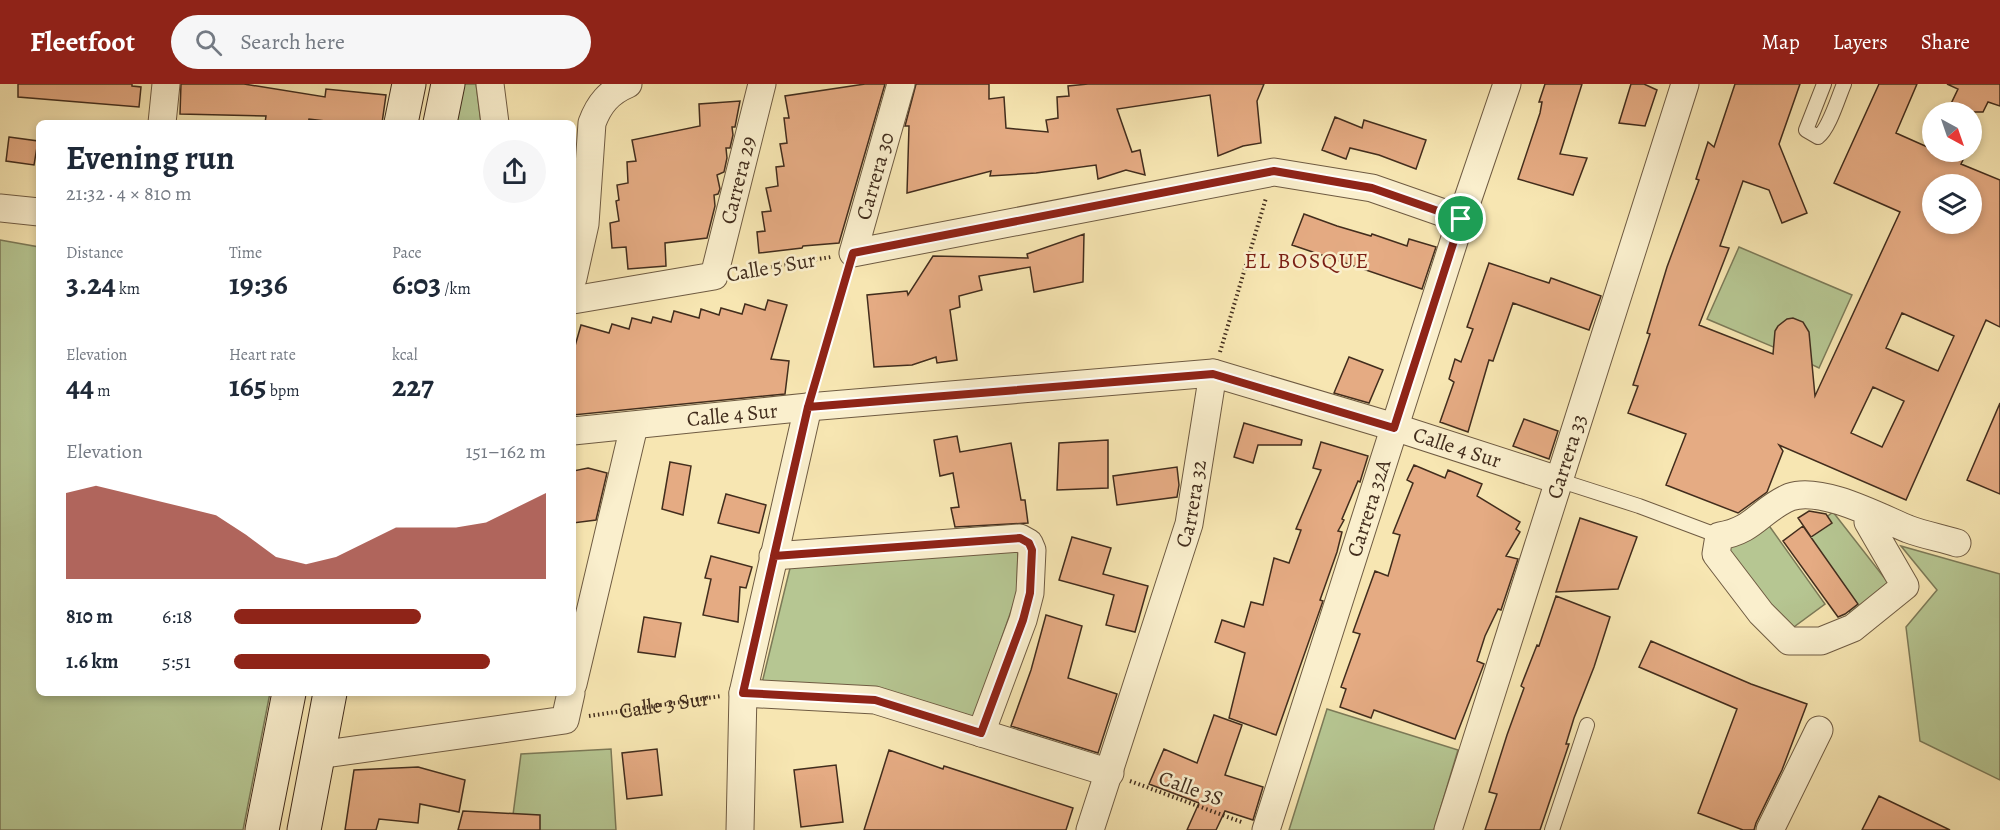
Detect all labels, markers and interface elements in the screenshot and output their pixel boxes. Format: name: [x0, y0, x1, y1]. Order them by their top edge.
search box: [171, 15, 591, 69]
text: Fleetfoot: [30, 23, 135, 61]
icon: search: [192, 26, 225, 59]
text: Search here: [240, 27, 345, 57]
text: Map: [1761, 28, 1800, 56]
text: Layers: [1833, 28, 1888, 56]
text: Share: [1921, 28, 1970, 56]
north arrow: [1922, 102, 1982, 162]
map controls: [1922, 102, 1982, 234]
street label: Carrera 30: [849, 129, 901, 223]
street label: Carrera 29: [714, 133, 762, 227]
text: Evening run: [66, 135, 235, 180]
button: share: [483, 140, 546, 203]
button: layers: [1922, 174, 1982, 234]
text: 21:32 · 4 × 810 m: [66, 180, 192, 207]
pin: [1435, 193, 1486, 244]
icon: arrive: [1444, 202, 1477, 235]
text: Distance: [66, 242, 123, 264]
text: Time: [229, 242, 262, 264]
text: Pace: [392, 242, 422, 264]
street label: Calle 5 Sur: [724, 245, 818, 289]
district label: EL BOSQUE: [1244, 246, 1370, 276]
text: 3.24: [66, 264, 116, 304]
text: 19:36: [229, 264, 288, 304]
text: 6:03: [392, 264, 441, 304]
text: km: [116, 278, 140, 300]
text: /km: [441, 278, 471, 300]
text: Elevation: [66, 344, 127, 366]
text: Heart rate: [229, 344, 296, 366]
text: kcal: [392, 344, 418, 366]
text: 44: [66, 366, 94, 406]
text: 165: [229, 366, 267, 406]
text: 227: [392, 366, 434, 406]
text: m: [94, 380, 111, 402]
text: bpm: [267, 380, 300, 402]
street label: Calle 4 Sur: [685, 396, 779, 433]
street label: Carrera 33: [1540, 410, 1593, 502]
street label: Calle 4 Sur: [1410, 420, 1505, 475]
text: Elevation: [66, 438, 143, 465]
text: 151–162 m: [465, 438, 546, 465]
street label: Carrera 32A: [1340, 455, 1398, 560]
street label: Carrera 32: [1168, 458, 1213, 551]
text: 810 m: [66, 603, 113, 630]
text: 6:18: [162, 603, 193, 630]
text: 1.6 km: [66, 648, 119, 675]
text: 5:51: [162, 648, 191, 675]
street label: Calle 3 Sur: [617, 684, 711, 725]
street label: Calle 3S: [1155, 763, 1227, 813]

